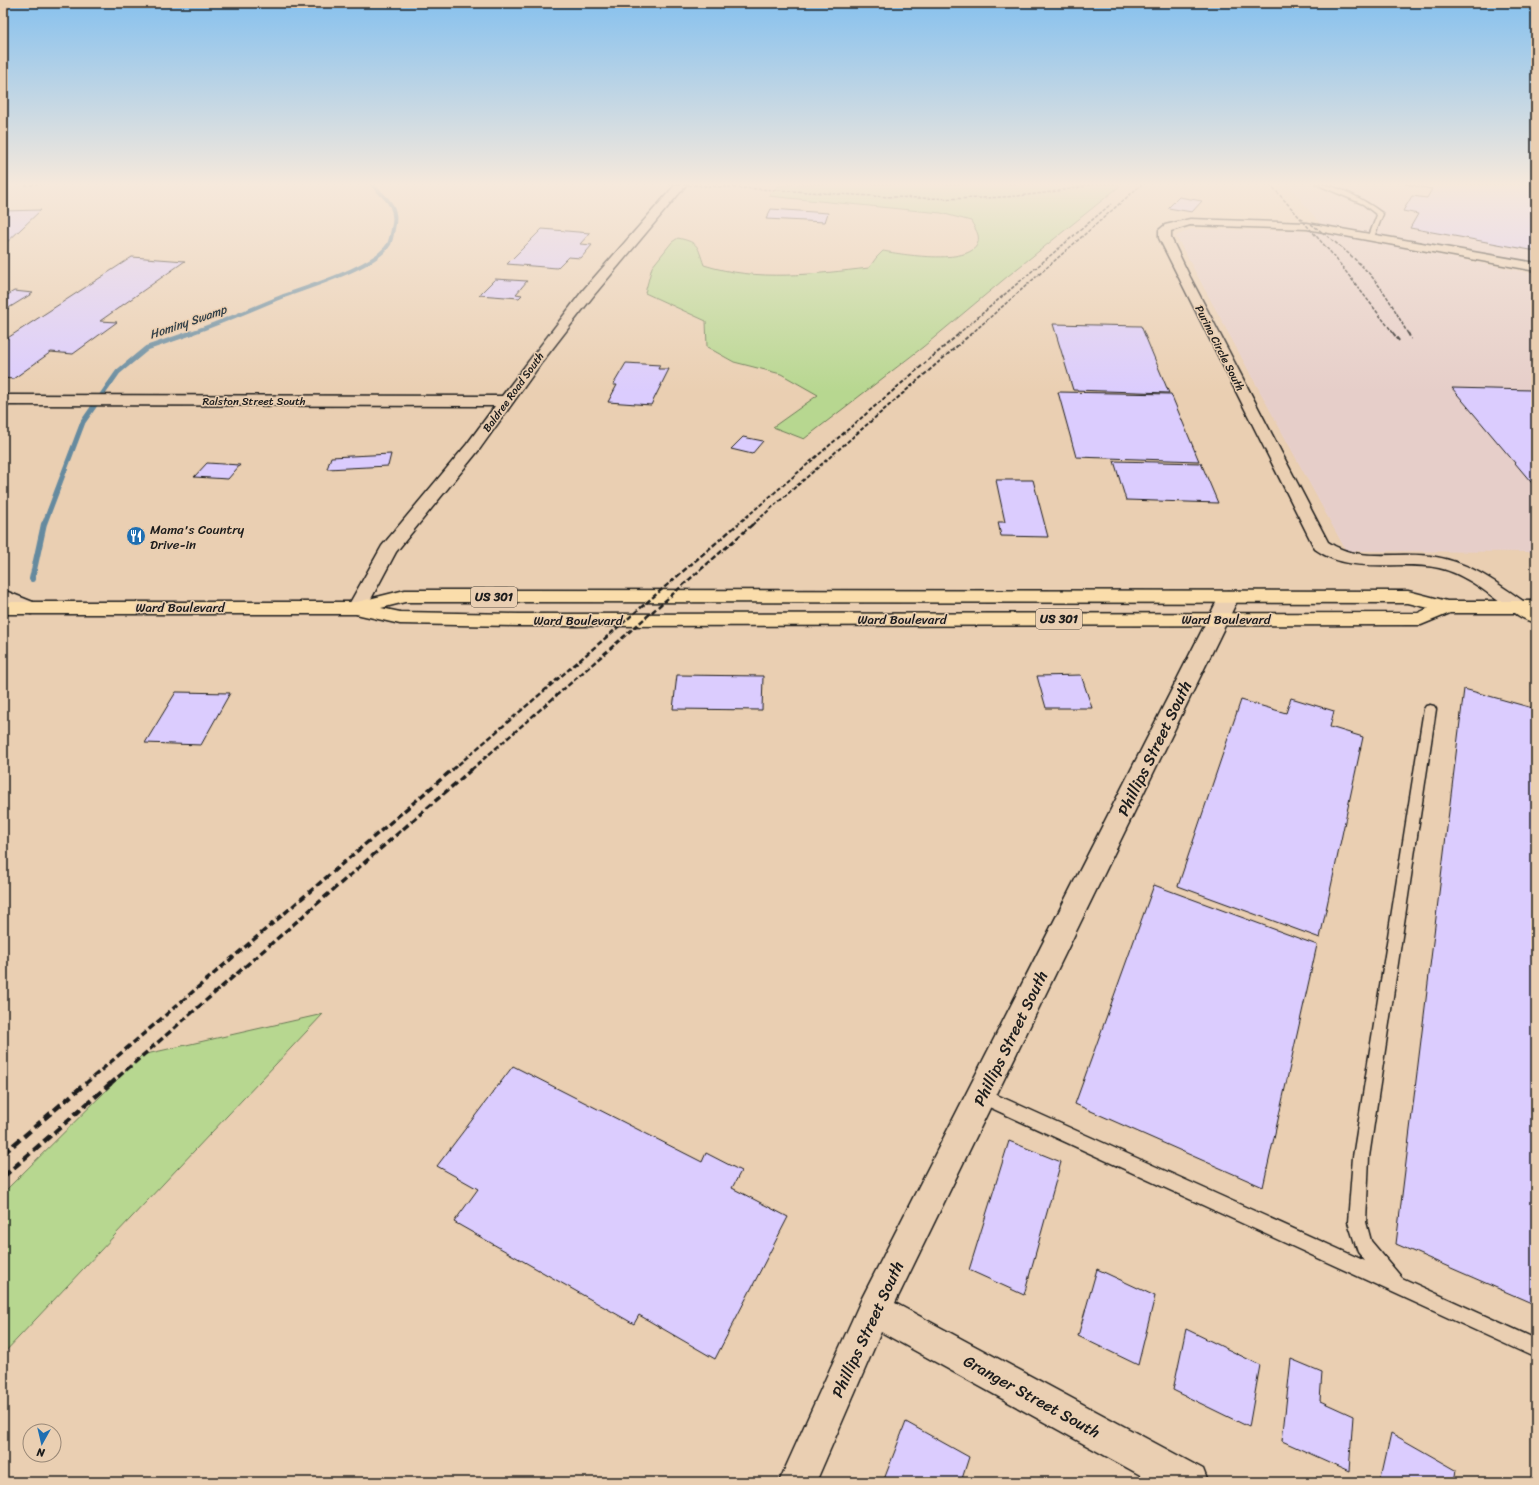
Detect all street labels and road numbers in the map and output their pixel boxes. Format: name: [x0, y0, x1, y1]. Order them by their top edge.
street label: Purina Circle South: [1190, 302, 1250, 395]
street label: Baldree Road South: [478, 348, 549, 436]
street label: Ralston Street South: [202, 392, 306, 411]
road number: US 301: [471, 587, 517, 607]
street label: Ward Boulevard: [135, 596, 226, 619]
street label: Ward Boulevard: [857, 608, 948, 631]
street label: Ward Boulevard: [1181, 608, 1272, 631]
street label: Ward Boulevard: [533, 609, 624, 632]
road number: US 301: [1036, 609, 1082, 629]
street label: Phillips Street South: [1109, 675, 1200, 821]
street label: Phillips Street South: [965, 965, 1056, 1111]
street label: Phillips Street South: [823, 1256, 912, 1402]
street label: Granger Street South: [958, 1347, 1106, 1446]

